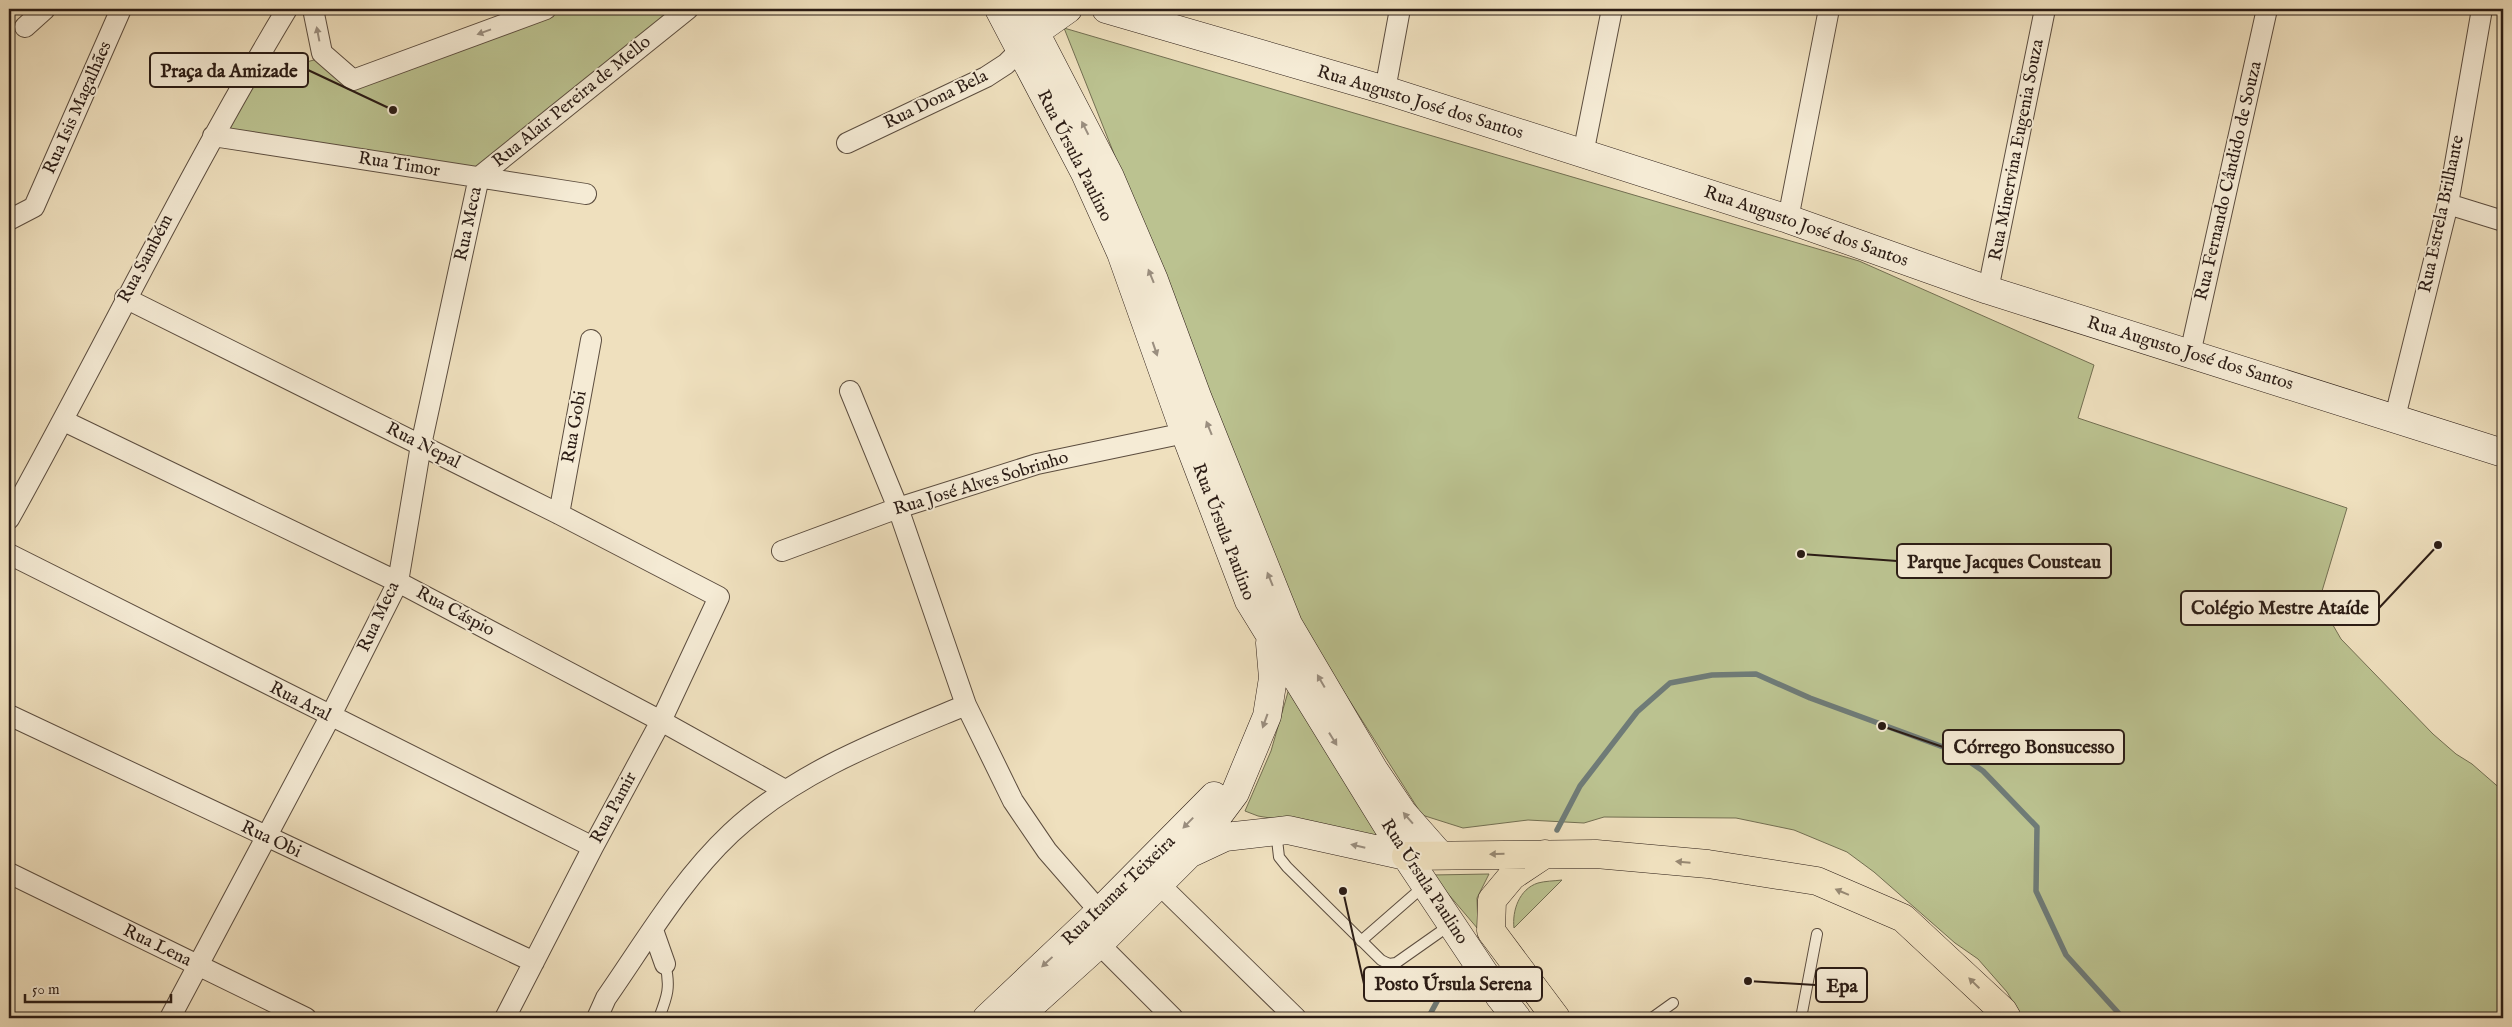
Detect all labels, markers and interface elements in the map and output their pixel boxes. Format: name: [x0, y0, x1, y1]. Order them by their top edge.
one-way arrow: [314, 27, 322, 42]
one-way arrow: [476, 29, 491, 36]
street label: Rua Alair Pereira de Mello: [488, 31, 656, 173]
street label: Rua Minervina Eugenia Souza: [1984, 37, 2050, 263]
street label: Rua Isis Magalhães: [38, 38, 118, 178]
callout: Praça da Amizade: [150, 53, 308, 87]
street label: Rua Fernando Cândido de Souza: [2190, 59, 2268, 303]
text: Praça da Amizade: [160, 60, 298, 84]
street label: Rua Augusto José dos Santos: [1314, 61, 1526, 145]
street label: Rua Dona Bela: [880, 65, 992, 135]
street label: Rua Úrsula Paulino: [1031, 86, 1118, 226]
one-way arrow: [1081, 120, 1089, 135]
street label: Rua Estrela Brilhante: [2414, 133, 2470, 295]
street label: Rua Timor: [356, 147, 442, 183]
street label: Rua Augusto José dos Santos: [1701, 181, 1911, 273]
street label: Rua Meca: [450, 185, 488, 263]
street label: Rua Sambém: [113, 211, 179, 307]
one-way arrow: [1147, 269, 1155, 283]
street label: Rua Augusto José dos Santos: [2084, 312, 2296, 396]
one-way arrow: [1152, 341, 1159, 356]
street label: Rua Gobi: [557, 389, 593, 465]
street label: Rua Nepal: [382, 417, 464, 475]
one-way arrow: [1205, 420, 1213, 435]
street label: Rua José Alves Sobrinho: [891, 446, 1072, 522]
street label: Rua Úrsula Paulino: [1186, 460, 1261, 604]
callout: Parque Jacques Cousteau: [1897, 544, 2111, 578]
text: Parque Jacques Cousteau: [1907, 551, 2101, 575]
one-way arrow: [1265, 571, 1273, 586]
street label: Rua Meca: [353, 578, 405, 656]
street label: Rua Cáspio: [412, 582, 499, 642]
callout: Colégio Mestre Ataíde: [2181, 591, 2379, 625]
text: Colégio Mestre Ataíde: [2191, 597, 2369, 621]
one-way arrow: [1316, 675, 1325, 688]
street label: Rua Aral: [265, 677, 335, 727]
one-way arrow: [1261, 714, 1269, 729]
callout: Córrego Bonsucesso: [1943, 730, 2124, 764]
one-way arrow: [1328, 732, 1337, 745]
text: Córrego Bonsucesso: [1954, 736, 2114, 760]
street label: Rua Pamir: [586, 768, 643, 848]
one-way arrow: [1402, 813, 1414, 825]
street label: Rua Úrsula Paulino: [1375, 814, 1474, 949]
street label: Rua Obi: [237, 816, 305, 864]
one-way arrow: [1182, 817, 1194, 829]
street label: Rua Itamar Teixeira: [1057, 831, 1181, 951]
one-way arrow: [1350, 842, 1365, 850]
one-way arrow: [1488, 850, 1504, 858]
one-way arrow: [1675, 858, 1691, 866]
one-way arrow: [1835, 887, 1849, 895]
street label: Rua Lena: [119, 920, 195, 972]
one-way arrow: [1041, 956, 1053, 968]
callout: Posto Úrsula Serena: [1364, 967, 1542, 1001]
callout: Epa: [1816, 968, 1867, 1002]
scale bar: [25, 972, 171, 1004]
text: Posto Úrsula Serena: [1374, 972, 1533, 997]
text: Epa: [1826, 975, 1859, 999]
one-way arrow: [1968, 977, 1980, 989]
text: 50 m: [32, 980, 60, 999]

